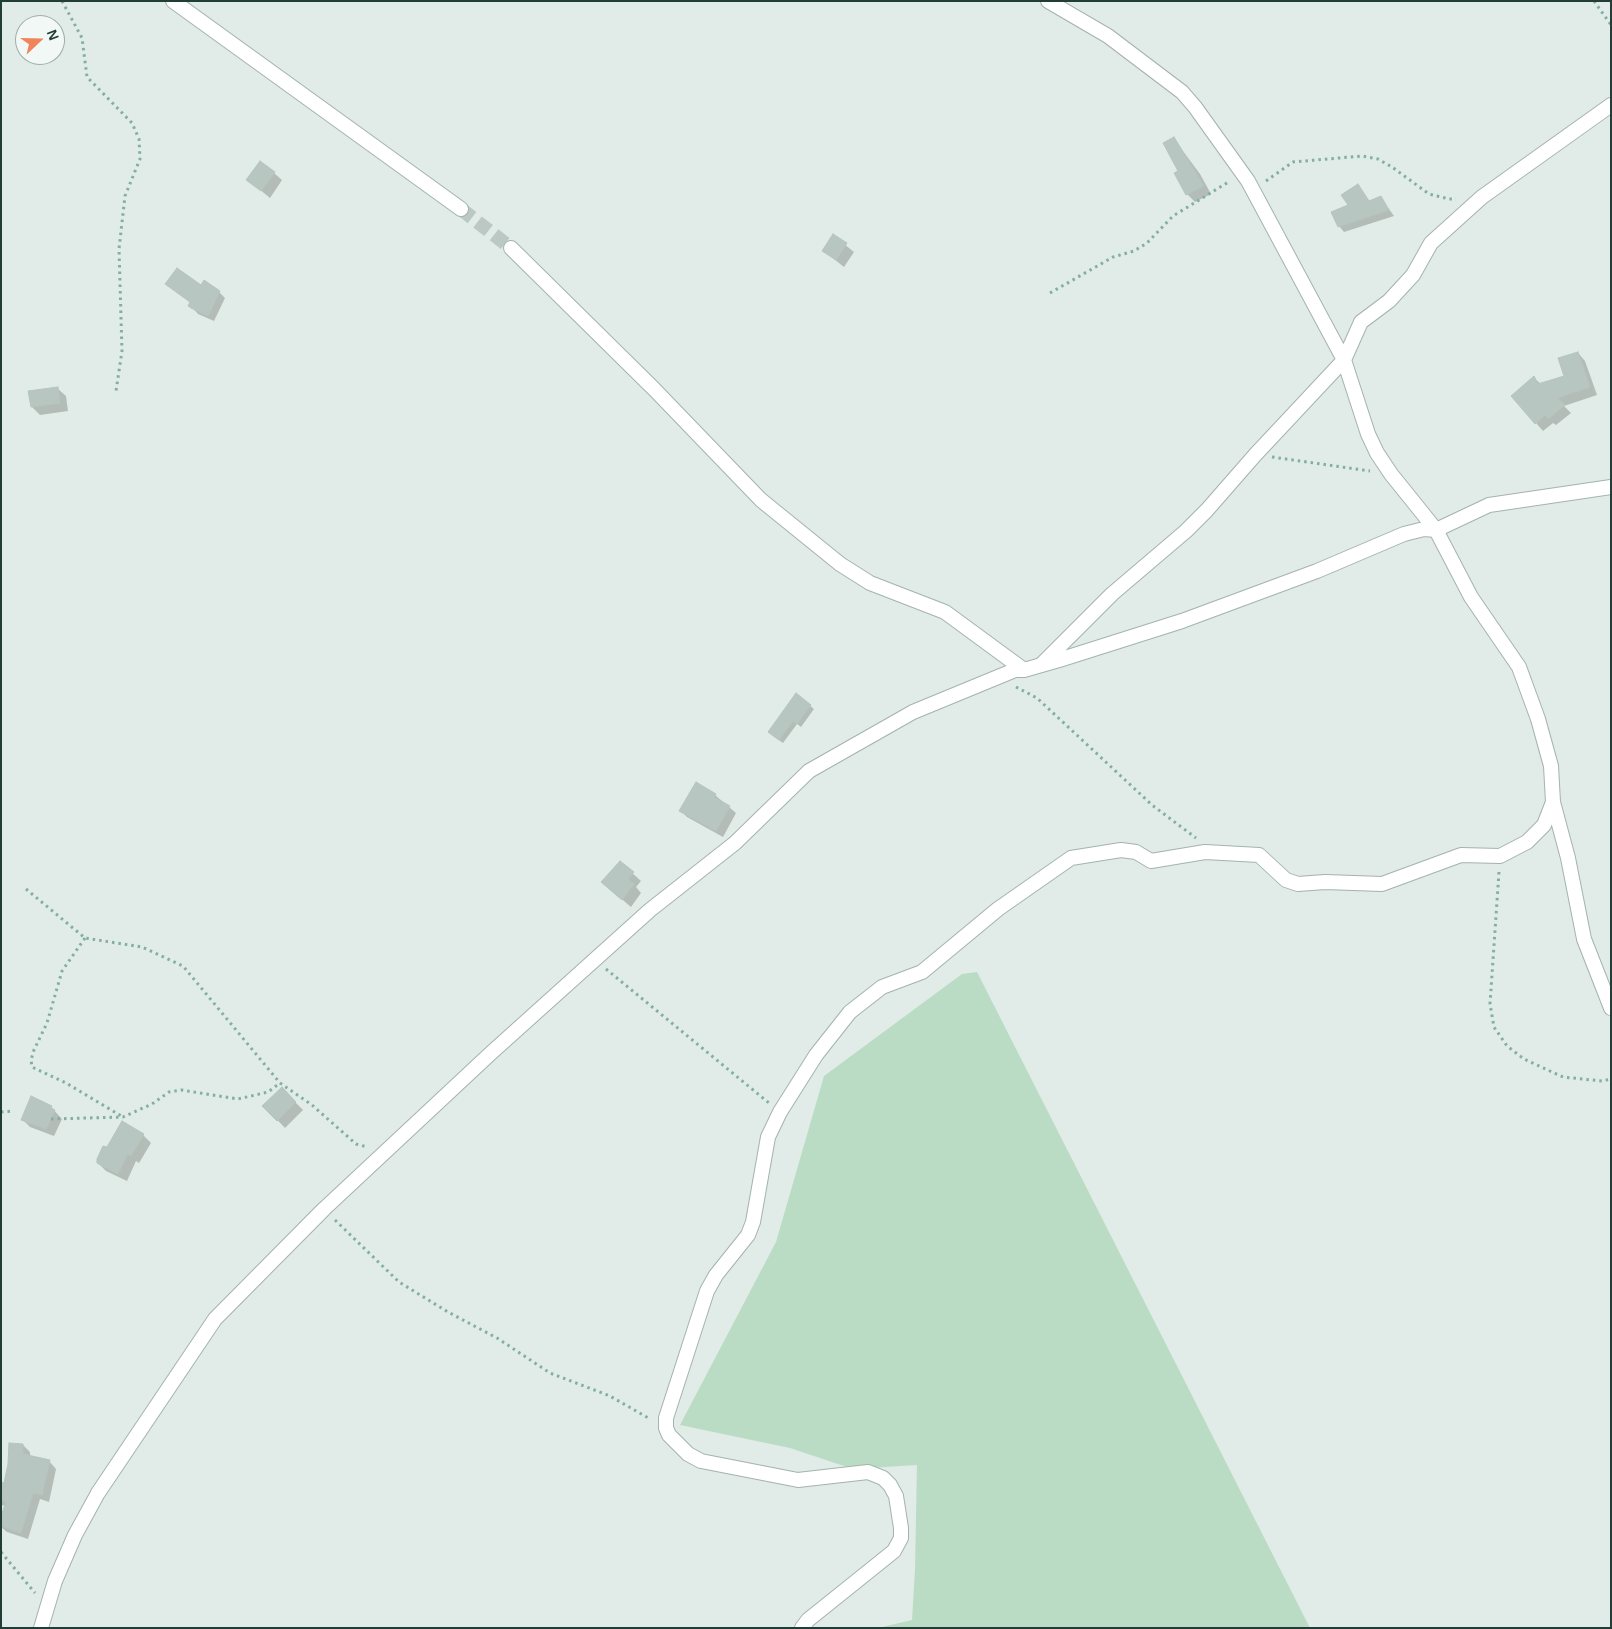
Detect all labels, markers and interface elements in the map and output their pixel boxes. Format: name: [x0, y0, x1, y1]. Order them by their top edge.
north arrow: [15, 15, 65, 65]
text: N: [44, 27, 62, 43]

